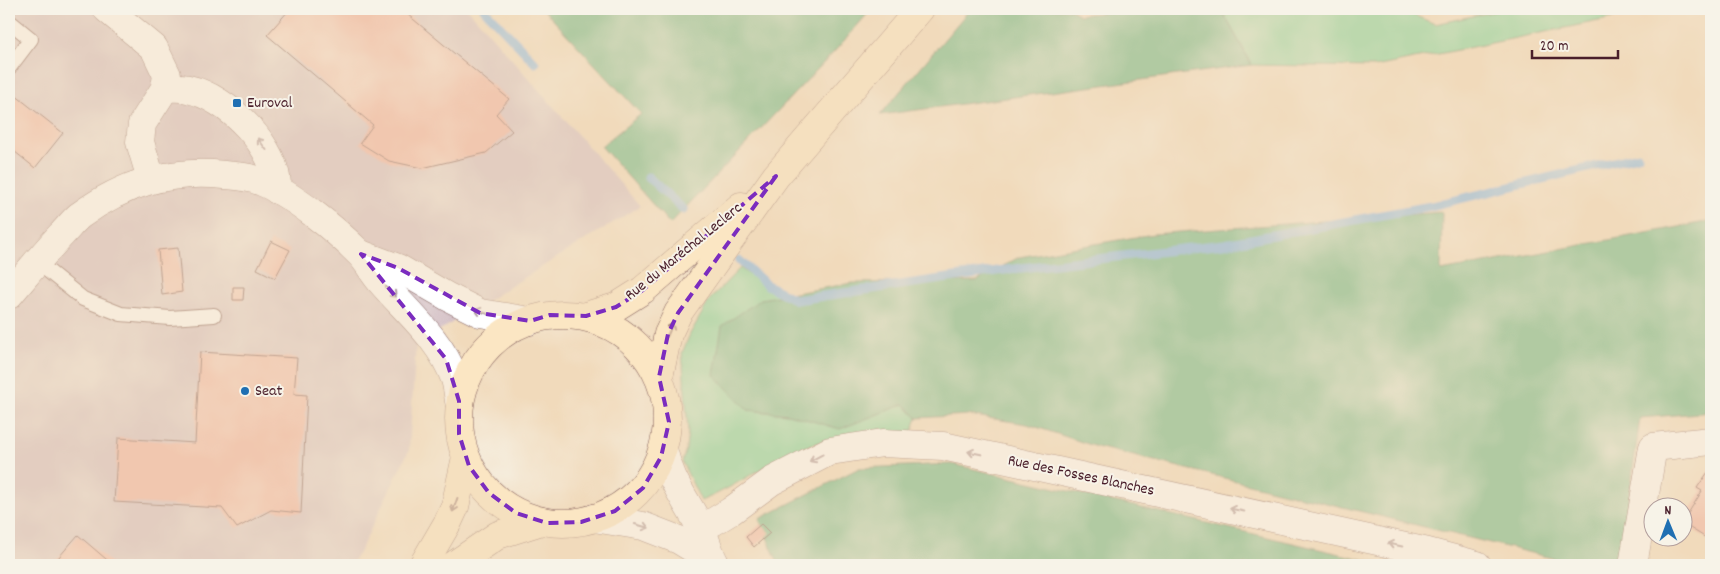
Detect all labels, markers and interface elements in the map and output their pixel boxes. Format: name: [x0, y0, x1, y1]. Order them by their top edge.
scale bar: [1532, 28, 1619, 60]
text: 20 m: [1540, 36, 1568, 58]
place label: Euroval: [247, 92, 292, 115]
marker: Euroval: [231, 97, 243, 109]
one-way arrow: [257, 137, 267, 151]
street label: Rue du Maréchal Leclerc: [620, 197, 748, 307]
one-way arrow: [385, 286, 397, 299]
one-way arrow: [474, 307, 490, 317]
one-way arrow: [666, 323, 675, 338]
place label: Seat: [255, 380, 283, 403]
marker: Seat: [239, 385, 251, 397]
one-way arrow: [968, 448, 984, 457]
street label: Rue des Fosses Blanches: [1006, 449, 1157, 503]
one-way arrow: [809, 454, 824, 463]
one-way arrow: [450, 496, 459, 512]
north arrow: [1642, 496, 1692, 546]
text: N: [1664, 501, 1672, 521]
one-way arrow: [1229, 505, 1245, 515]
one-way arrow: [634, 522, 650, 532]
one-way arrow: [1388, 540, 1404, 549]

